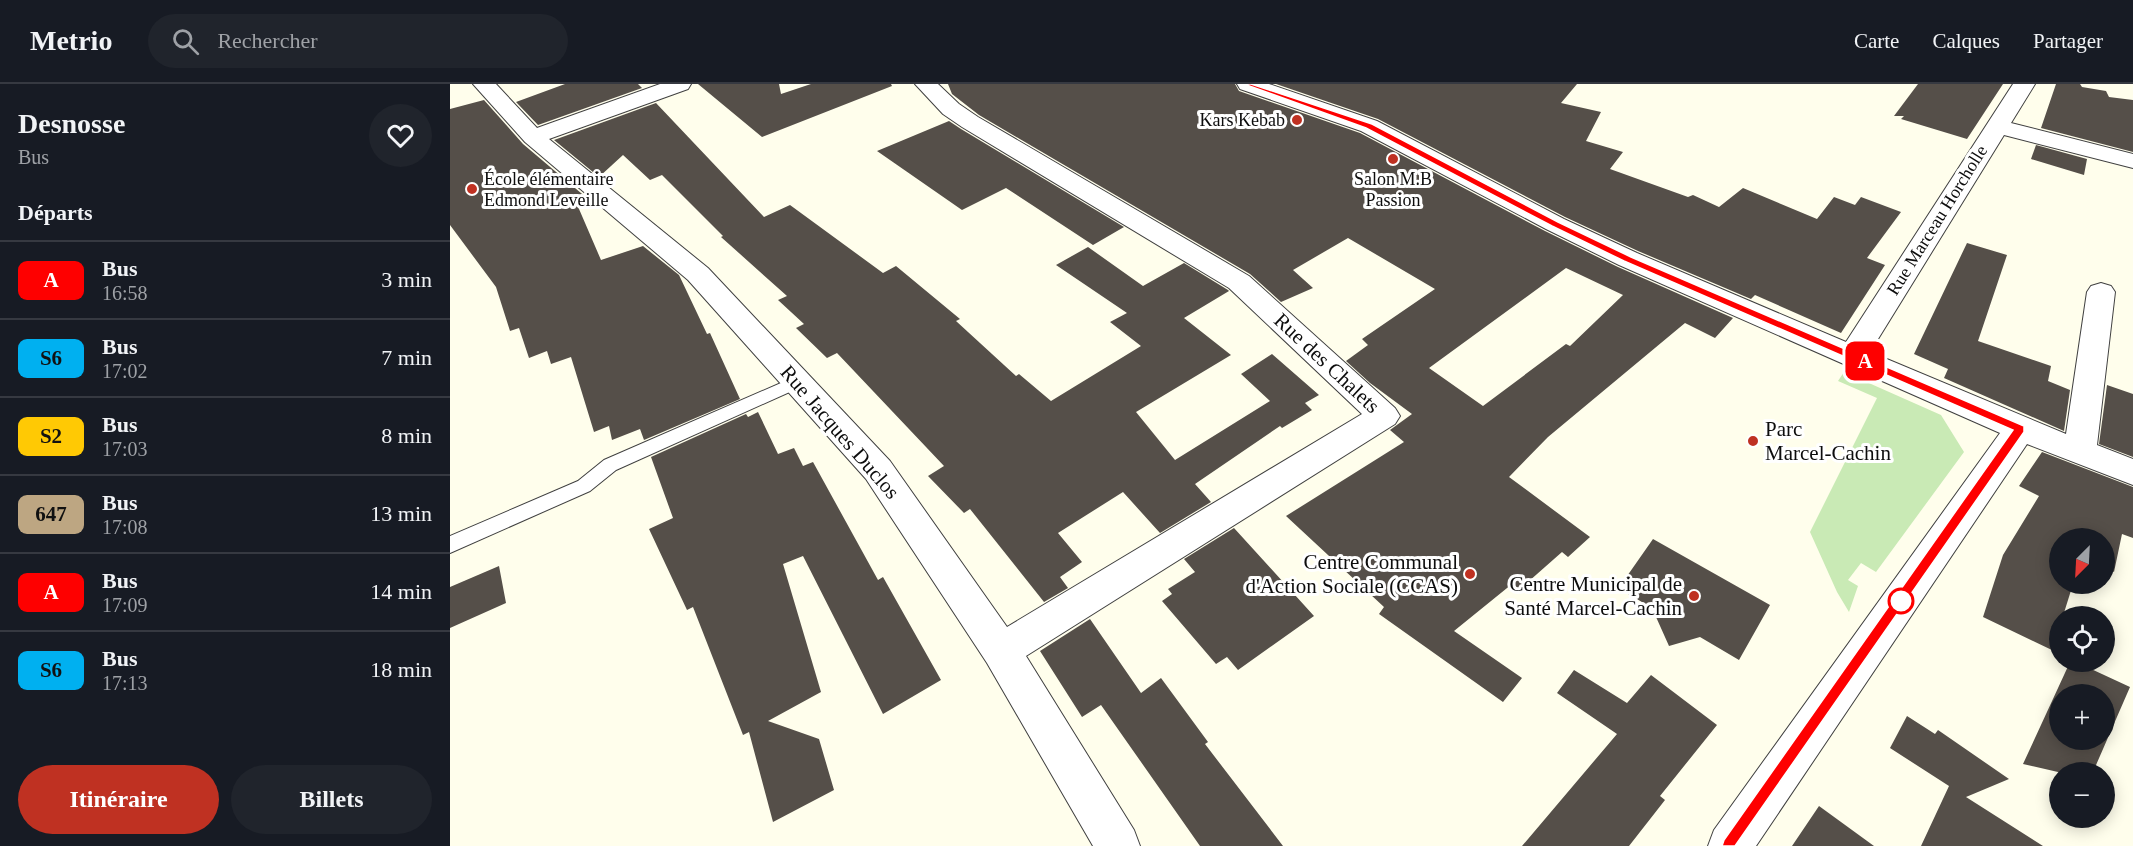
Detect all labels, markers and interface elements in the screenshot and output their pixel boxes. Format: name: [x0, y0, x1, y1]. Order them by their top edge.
search box: [148, 14, 568, 68]
text: Metrio: [30, 25, 112, 56]
icon: search: [169, 25, 202, 58]
text: Rechercher: [217, 28, 318, 53]
text: Carte: [1854, 29, 1899, 53]
text: Calques: [1932, 29, 2000, 53]
text: Partager: [2033, 29, 2103, 53]
button: heart: [369, 104, 432, 167]
text: Desnosse: [18, 108, 125, 139]
place label: Kars Kebab: [1200, 110, 1285, 130]
marker: Kars Kebab: [1290, 113, 1304, 127]
street label: Rue Marceau Horcholle: [1883, 141, 1991, 299]
text: Bus: [18, 146, 49, 168]
marker: Salon M.B Passion: [1386, 152, 1400, 166]
place label: École élémentaire Edmond Leveille: [484, 168, 613, 210]
place label: Salon M.B Passion: [1354, 169, 1432, 210]
marker: École élémentaire Edmond Leveille: [465, 182, 479, 196]
text: Départs: [18, 200, 93, 225]
text: Bus: [102, 256, 137, 281]
text: 3 min: [381, 267, 432, 292]
text: A: [43, 268, 59, 292]
text: 16:58: [102, 282, 148, 304]
street label: Rue des Chalets: [1269, 308, 1385, 418]
text: Bus: [102, 334, 137, 359]
line badge: A: [1846, 342, 1884, 380]
text: 7 min: [381, 345, 432, 370]
text: S6: [40, 346, 62, 370]
text: A: [1857, 349, 1873, 373]
text: 17:02: [102, 360, 148, 382]
street label: Rue Jacques Duclos: [775, 360, 905, 504]
text: Bus: [102, 412, 137, 437]
place label: Parc Marcel-Cachin: [1765, 417, 1891, 465]
text: 8 min: [381, 423, 432, 448]
text: S2: [40, 424, 62, 448]
marker: Parc Marcel-Cachin: [1746, 434, 1760, 448]
text: 17:03: [102, 438, 148, 460]
text: Bus: [102, 490, 137, 515]
text: 13 min: [370, 501, 432, 526]
text: 647: [35, 502, 67, 526]
text: 17:08: [102, 516, 148, 538]
north arrow: [2049, 528, 2115, 594]
map controls: [2049, 528, 2115, 828]
place label: Centre Communal d'Action Sociale (CCAS): [1245, 550, 1458, 598]
marker: Centre Communal d'Action Sociale (CCAS): [1463, 567, 1477, 581]
text: Bus: [102, 568, 137, 593]
place label: Centre Municipal de Santé Marcel-Cachin: [1504, 572, 1683, 620]
text: 14 min: [370, 579, 432, 604]
text: A: [43, 580, 59, 604]
unlabelled marker: [1888, 588, 1914, 614]
marker: Centre Municipal de Santé Marcel-Cachin: [1687, 589, 1701, 603]
text: 17:09: [102, 594, 148, 616]
button: locate: [2049, 606, 2115, 672]
text: Bus: [102, 646, 137, 671]
text: 18 min: [370, 657, 432, 682]
text: S6: [40, 658, 62, 682]
text: 17:13: [102, 672, 148, 694]
button: +: [2049, 684, 2115, 750]
button: −: [2049, 762, 2115, 828]
button: Itinéraire: [18, 765, 219, 834]
button: Billets: [231, 765, 432, 834]

